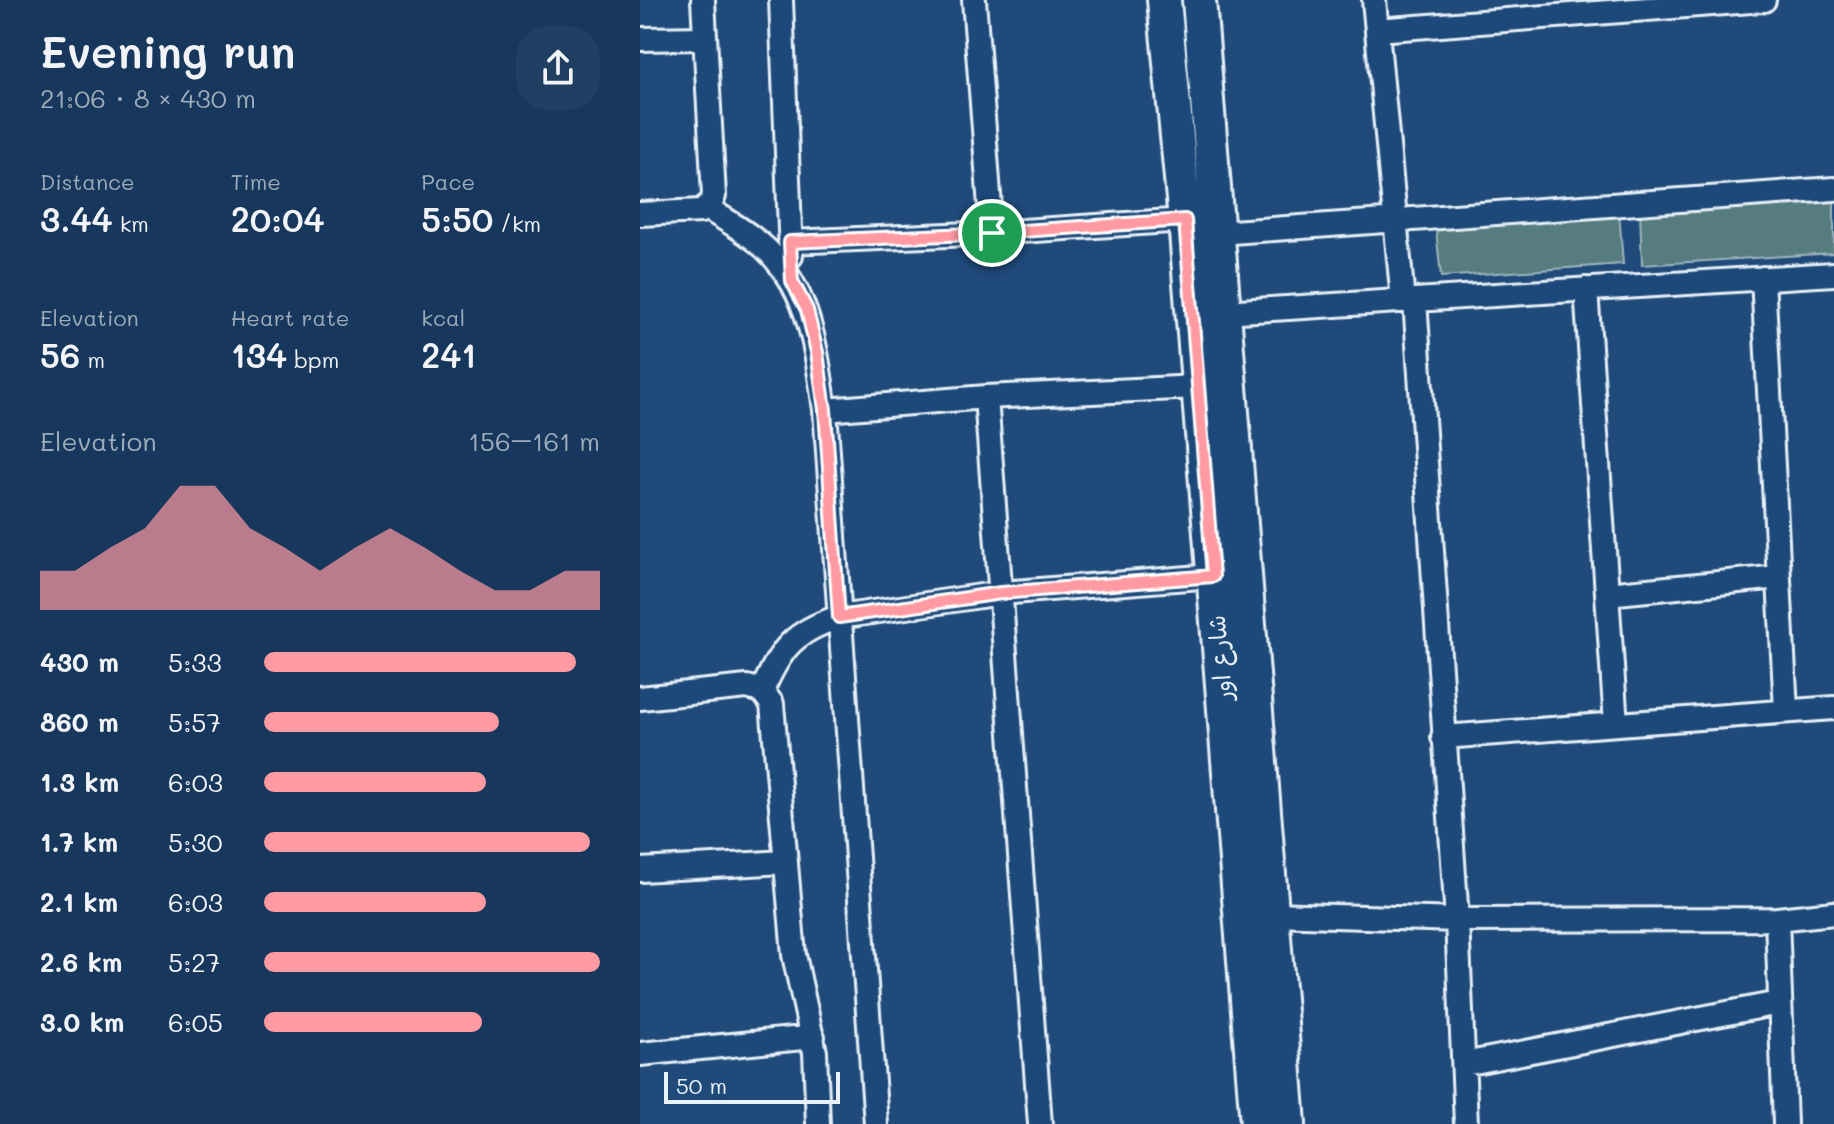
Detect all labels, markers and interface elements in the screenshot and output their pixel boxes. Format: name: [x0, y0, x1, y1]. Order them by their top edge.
text: Evening run: [40, 22, 295, 79]
button: share: [516, 26, 600, 110]
text: 21:06 · 8 × 430 m: [40, 81, 256, 115]
text: Distance: [40, 167, 135, 196]
text: Time: [231, 167, 281, 196]
text: Pace: [421, 167, 475, 196]
text: 3.44: [40, 196, 113, 241]
text: 20:04: [231, 196, 324, 241]
text: 5:50: [421, 196, 493, 241]
pin: [958, 199, 1026, 267]
text: km: [113, 209, 149, 238]
text: /km: [493, 209, 541, 238]
icon: arrive: [970, 211, 1014, 255]
text: Elevation: [40, 303, 139, 332]
text: Heart rate: [231, 303, 349, 332]
text: kcal: [421, 303, 465, 332]
text: 56: [40, 332, 80, 377]
text: 134: [231, 332, 287, 377]
text: 241: [421, 332, 476, 377]
text: m: [80, 345, 105, 374]
text: bpm: [287, 345, 339, 374]
text: Elevation: [40, 424, 157, 458]
text: 156–161 m: [468, 424, 600, 458]
street label: شارع اور: [1200, 614, 1241, 704]
text: 430 m: [40, 645, 119, 679]
text: 5:33: [168, 645, 222, 679]
text: 860 m: [40, 705, 119, 739]
text: 5:57: [168, 705, 221, 739]
text: 1.3 km: [40, 765, 119, 799]
text: 6:03: [168, 765, 223, 799]
text: 1.7 km: [40, 825, 118, 859]
text: 5:30: [168, 825, 223, 859]
text: 2.1 km: [40, 885, 118, 919]
text: 6:03: [168, 885, 223, 919]
text: 2.6 km: [40, 945, 122, 979]
text: 5:27: [168, 945, 220, 979]
text: 3.0 km: [40, 1005, 124, 1039]
text: 6:05: [168, 1005, 223, 1039]
scale bar: [664, 1068, 840, 1104]
text: 50 m: [676, 1071, 727, 1100]

